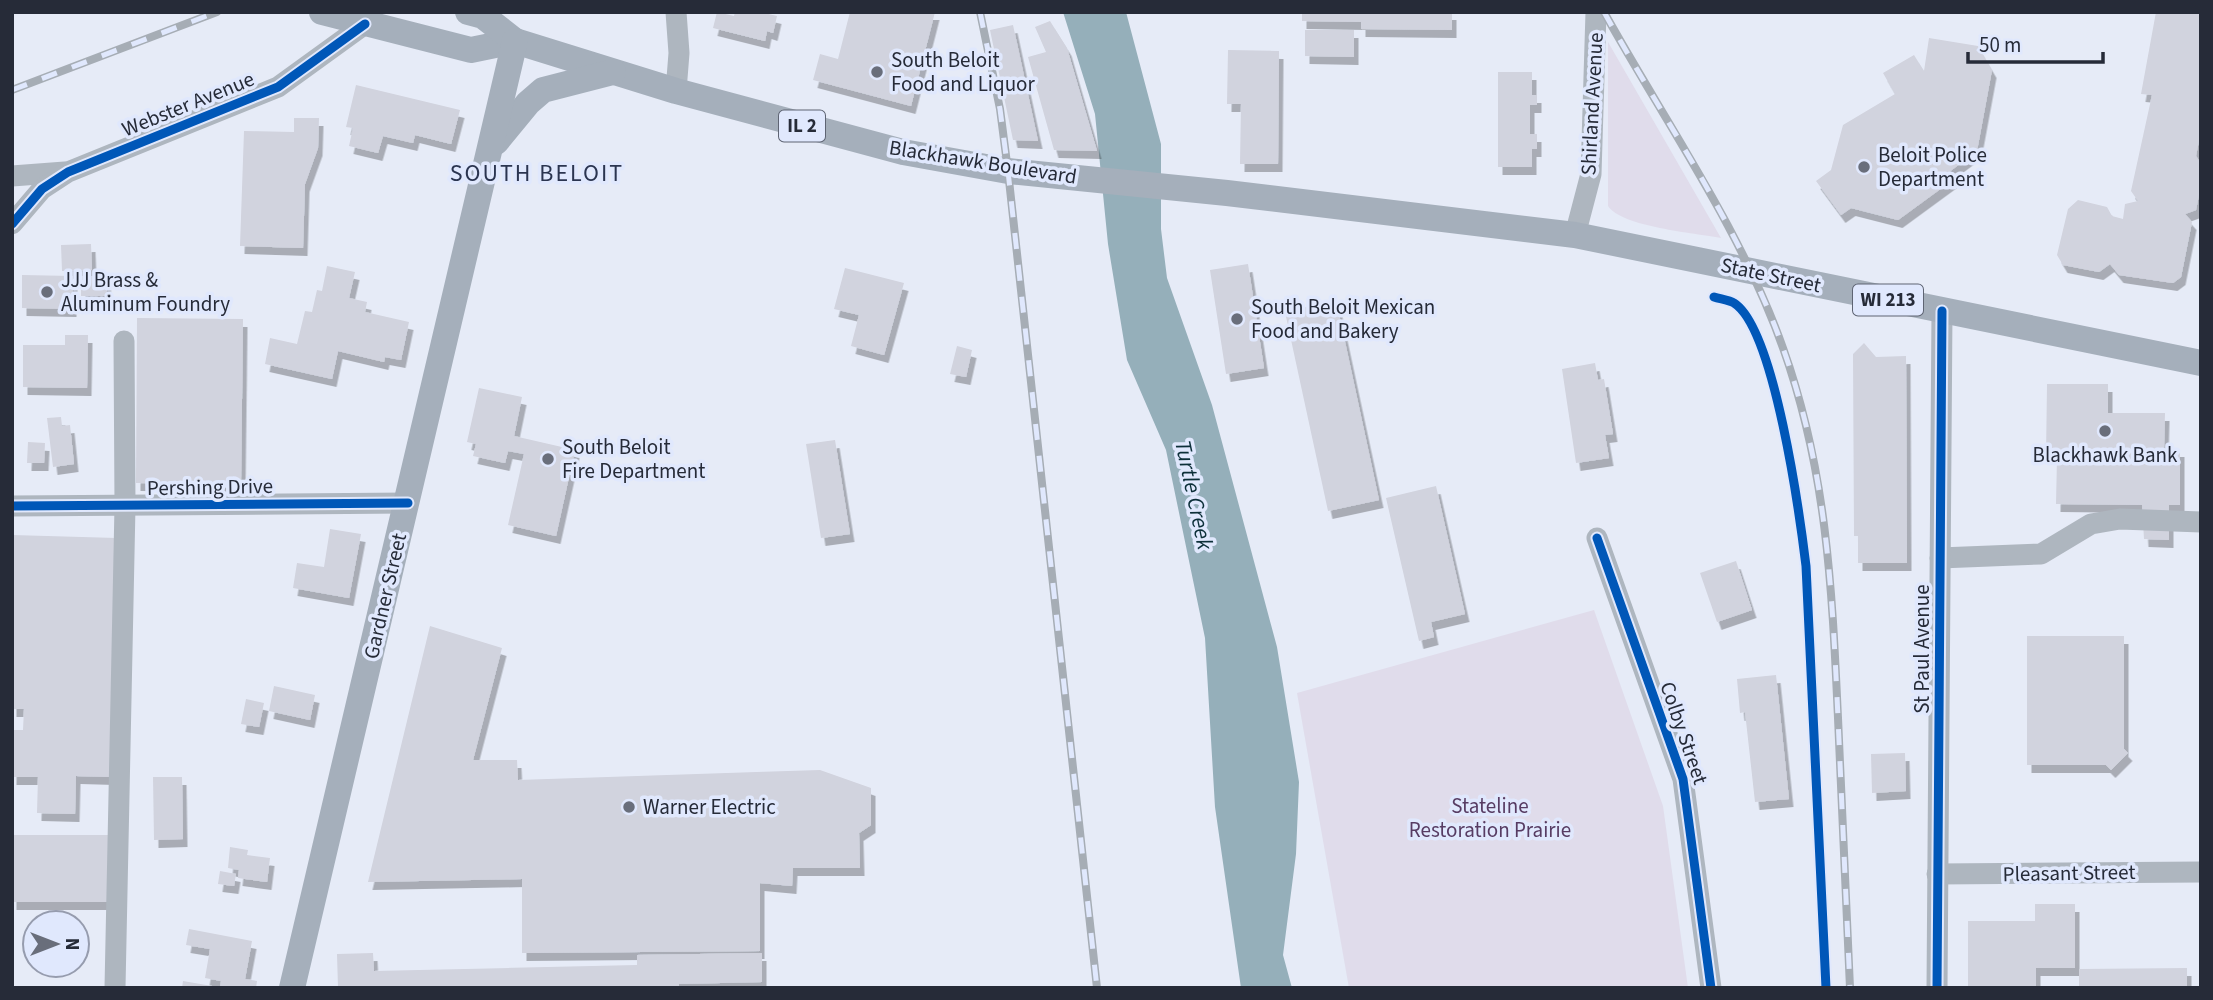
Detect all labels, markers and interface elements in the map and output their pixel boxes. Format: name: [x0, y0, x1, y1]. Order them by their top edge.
scale bar: [1968, 21, 2103, 65]
text: 50 m: [1979, 30, 2021, 60]
street label: Shirland Avenue: [1573, 32, 1611, 176]
place label: South Beloit Food and Liquor: [891, 45, 1035, 99]
street label: Webster Avenue: [117, 64, 259, 144]
marker: South Beloit Food and Liquor: [869, 64, 885, 80]
road number: IL 2: [779, 110, 825, 142]
street label: Blackhawk Boulevard: [887, 132, 1079, 192]
place label: Beloit Police Department: [1878, 140, 1987, 194]
district label: SOUTH BELOIT: [450, 156, 624, 191]
marker: Beloit Police Department: [1856, 159, 1872, 175]
street label: State Street: [1718, 250, 1824, 300]
place label: JJJ Brass & Aluminum Foundry: [61, 265, 230, 319]
marker: JJJ Brass & Aluminum Foundry: [39, 284, 55, 300]
road number: WI 213: [1853, 284, 1923, 316]
place label: South Beloit Mexican Food and Bakery: [1251, 292, 1435, 346]
marker: South Beloit Mexican Food and Bakery: [1229, 311, 1245, 327]
marker: Blackhawk Bank: [2097, 423, 2113, 439]
place label: South Beloit Fire Department: [562, 432, 705, 486]
water label: Turtle Creek: [1166, 437, 1222, 554]
place label: Blackhawk Bank: [2033, 440, 2178, 470]
marker: South Beloit Fire Department: [540, 451, 556, 467]
street label: Pershing Drive: [147, 471, 273, 503]
street label: Gardner Street: [356, 530, 414, 662]
street label: St Paul Avenue: [1907, 584, 1937, 714]
street label: Colby Street: [1652, 678, 1716, 788]
park label: Stateline Restoration Prairie: [1409, 791, 1571, 845]
place label: Warner Electric: [643, 792, 776, 822]
marker: Warner Electric: [621, 799, 637, 815]
street label: Pleasant Street: [2002, 857, 2136, 889]
north arrow: [21, 909, 91, 979]
text: N: [58, 938, 85, 950]

